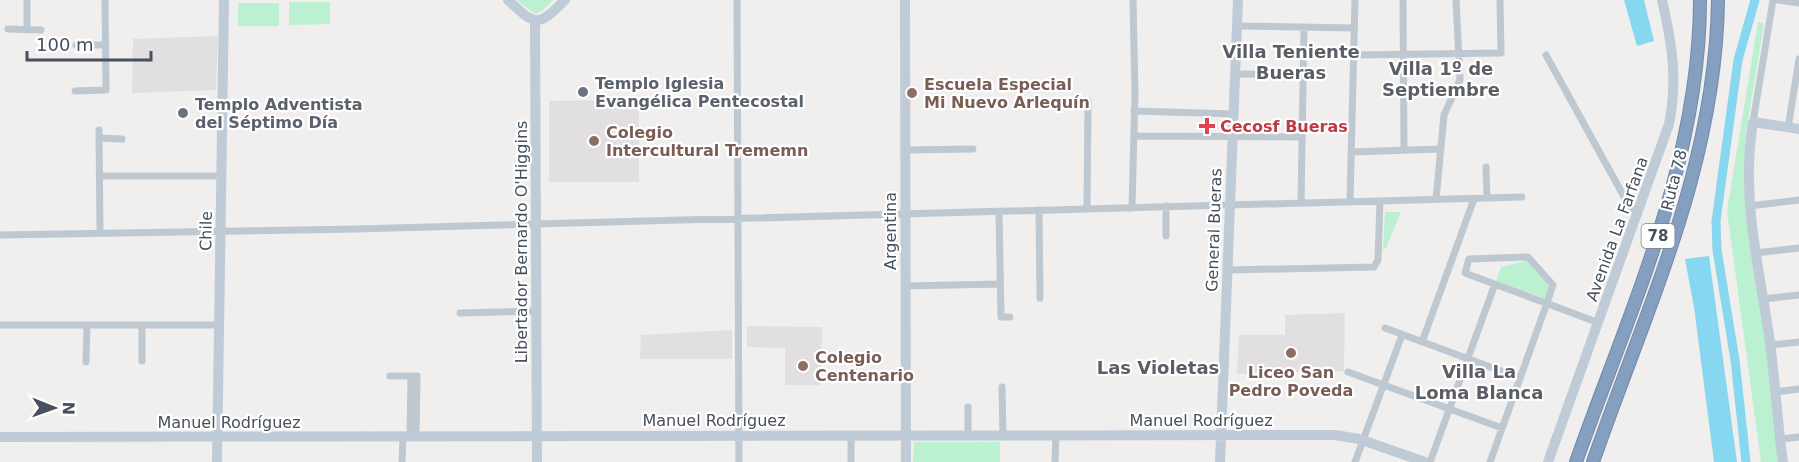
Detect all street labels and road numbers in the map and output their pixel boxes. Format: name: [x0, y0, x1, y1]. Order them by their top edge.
street label: Libertador Bernardo O'Higgins: [512, 121, 531, 363]
street label: Ruta 78: [1657, 148, 1691, 212]
street label: Avenida La Farfana: [1582, 154, 1652, 304]
street label: General Bueras: [1202, 168, 1226, 292]
street label: Argentina: [881, 192, 900, 270]
street label: Chile: [196, 211, 216, 251]
road number: 78: [1642, 224, 1674, 248]
street label: Manuel Rodríguez: [642, 411, 786, 430]
street label: Manuel Rodríguez: [1129, 411, 1273, 430]
street label: Manuel Rodríguez: [157, 413, 301, 432]

